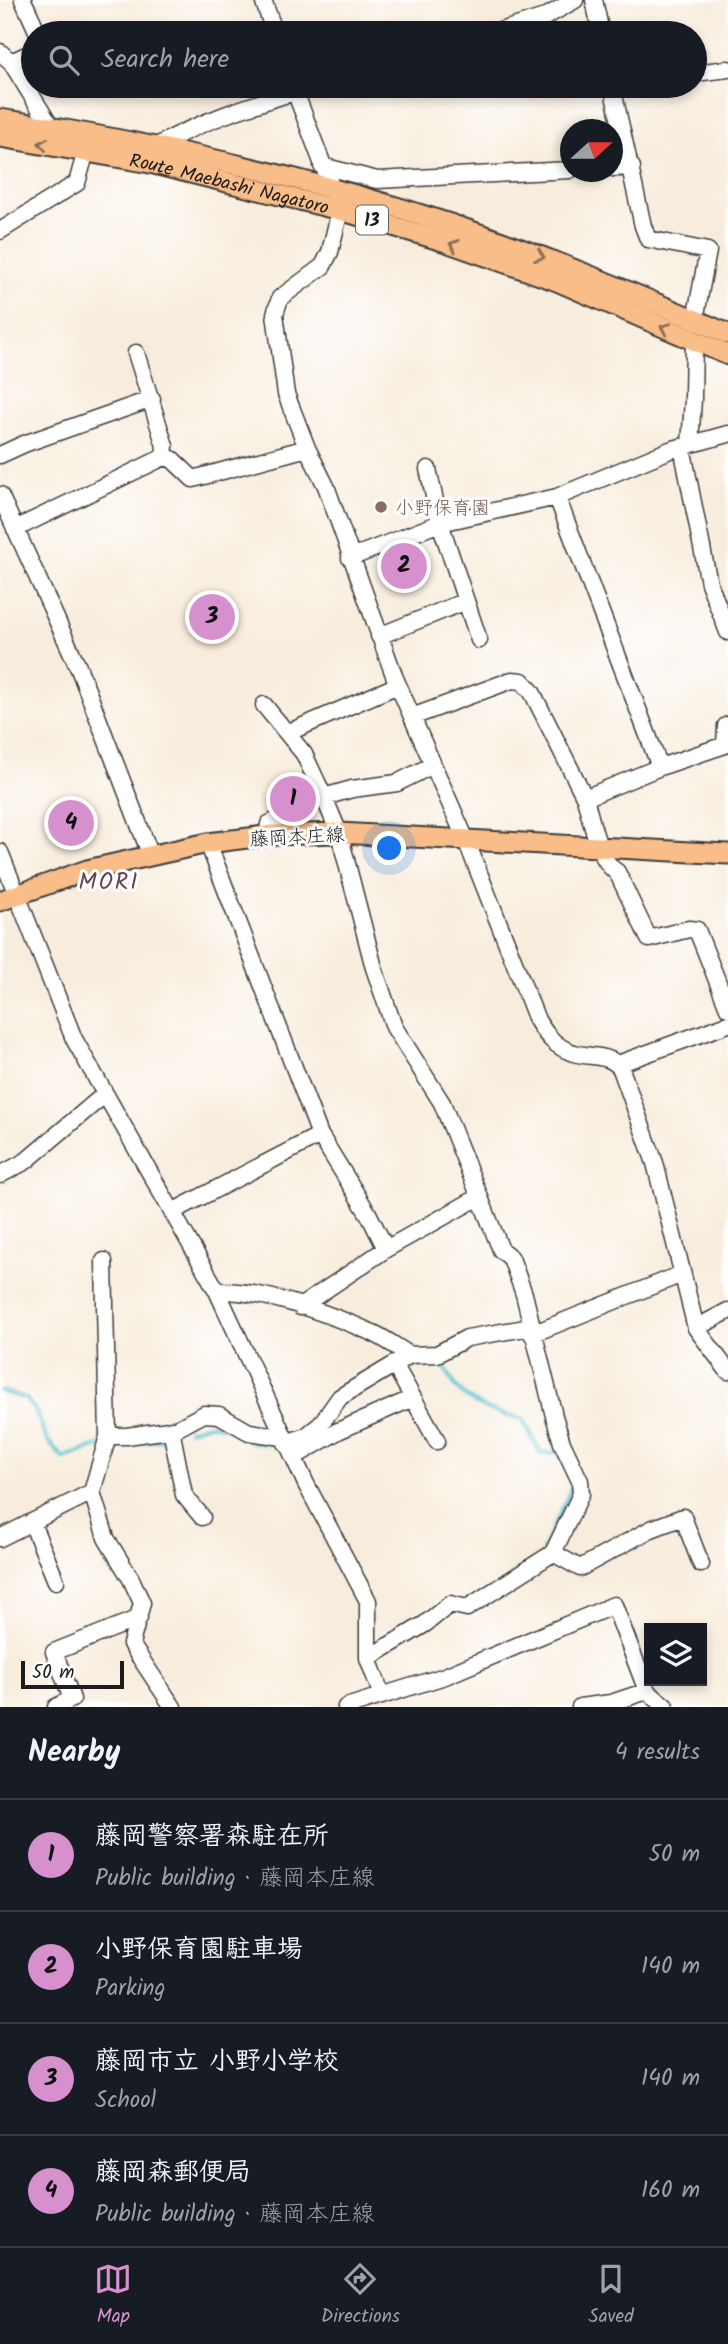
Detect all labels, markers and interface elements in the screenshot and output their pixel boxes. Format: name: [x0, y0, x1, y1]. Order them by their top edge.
search box: [21, 21, 707, 98]
text: Search here: [101, 39, 229, 81]
icon: search: [45, 41, 83, 79]
north arrow: [560, 119, 623, 182]
one-way arrow: [37, 137, 49, 152]
street label: Route Maebashi Nagatoro: [127, 147, 332, 224]
road number: 13: [356, 205, 388, 234]
one-way arrow: [448, 239, 460, 253]
one-way arrow: [534, 248, 546, 262]
one-way arrow: [660, 322, 673, 336]
place label: 小野保育園: [395, 494, 490, 524]
marker: 小野保育園: [373, 499, 389, 515]
pin: 2: [381, 540, 427, 592]
pin: 3: [189, 591, 235, 643]
pin: 1: [270, 773, 316, 825]
pin: 4: [48, 797, 94, 849]
street label: 藤岡本庄線: [249, 821, 345, 855]
your location: [372, 831, 406, 865]
district label: MORI: [79, 865, 139, 901]
map controls: [644, 1623, 707, 1686]
button: layers: [644, 1623, 707, 1686]
scale bar: [21, 1658, 124, 1690]
text: 50 m: [32, 1658, 74, 1688]
text: Nearby: [28, 1729, 120, 1777]
text: 4 results: [615, 1735, 700, 1771]
text: 藤岡警察署森駐在所: [95, 1816, 329, 1858]
text: 1: [48, 1837, 54, 1873]
text: 50 m: [649, 1837, 700, 1873]
text: Public building · 藤岡本庄線: [95, 1861, 374, 1897]
text: 小野保育園駐車場: [95, 1929, 303, 1971]
text: 2: [44, 1949, 58, 1985]
text: 140 m: [641, 1949, 700, 1985]
text: Parking: [95, 1971, 165, 2007]
text: 藤岡市立 小野小学校: [95, 2041, 339, 2083]
text: 3: [45, 2061, 57, 2097]
text: 140 m: [641, 2061, 700, 2097]
text: School: [95, 2083, 156, 2119]
text: 藤岡森郵便局: [95, 2152, 251, 2194]
text: 4: [45, 2173, 57, 2209]
text: 160 m: [641, 2173, 700, 2209]
text: Public building · 藤岡本庄線: [95, 2197, 374, 2233]
tab: Map: [94, 2260, 132, 2332]
tab: Directions: [321, 2260, 400, 2332]
tab: Saved: [589, 2260, 634, 2332]

